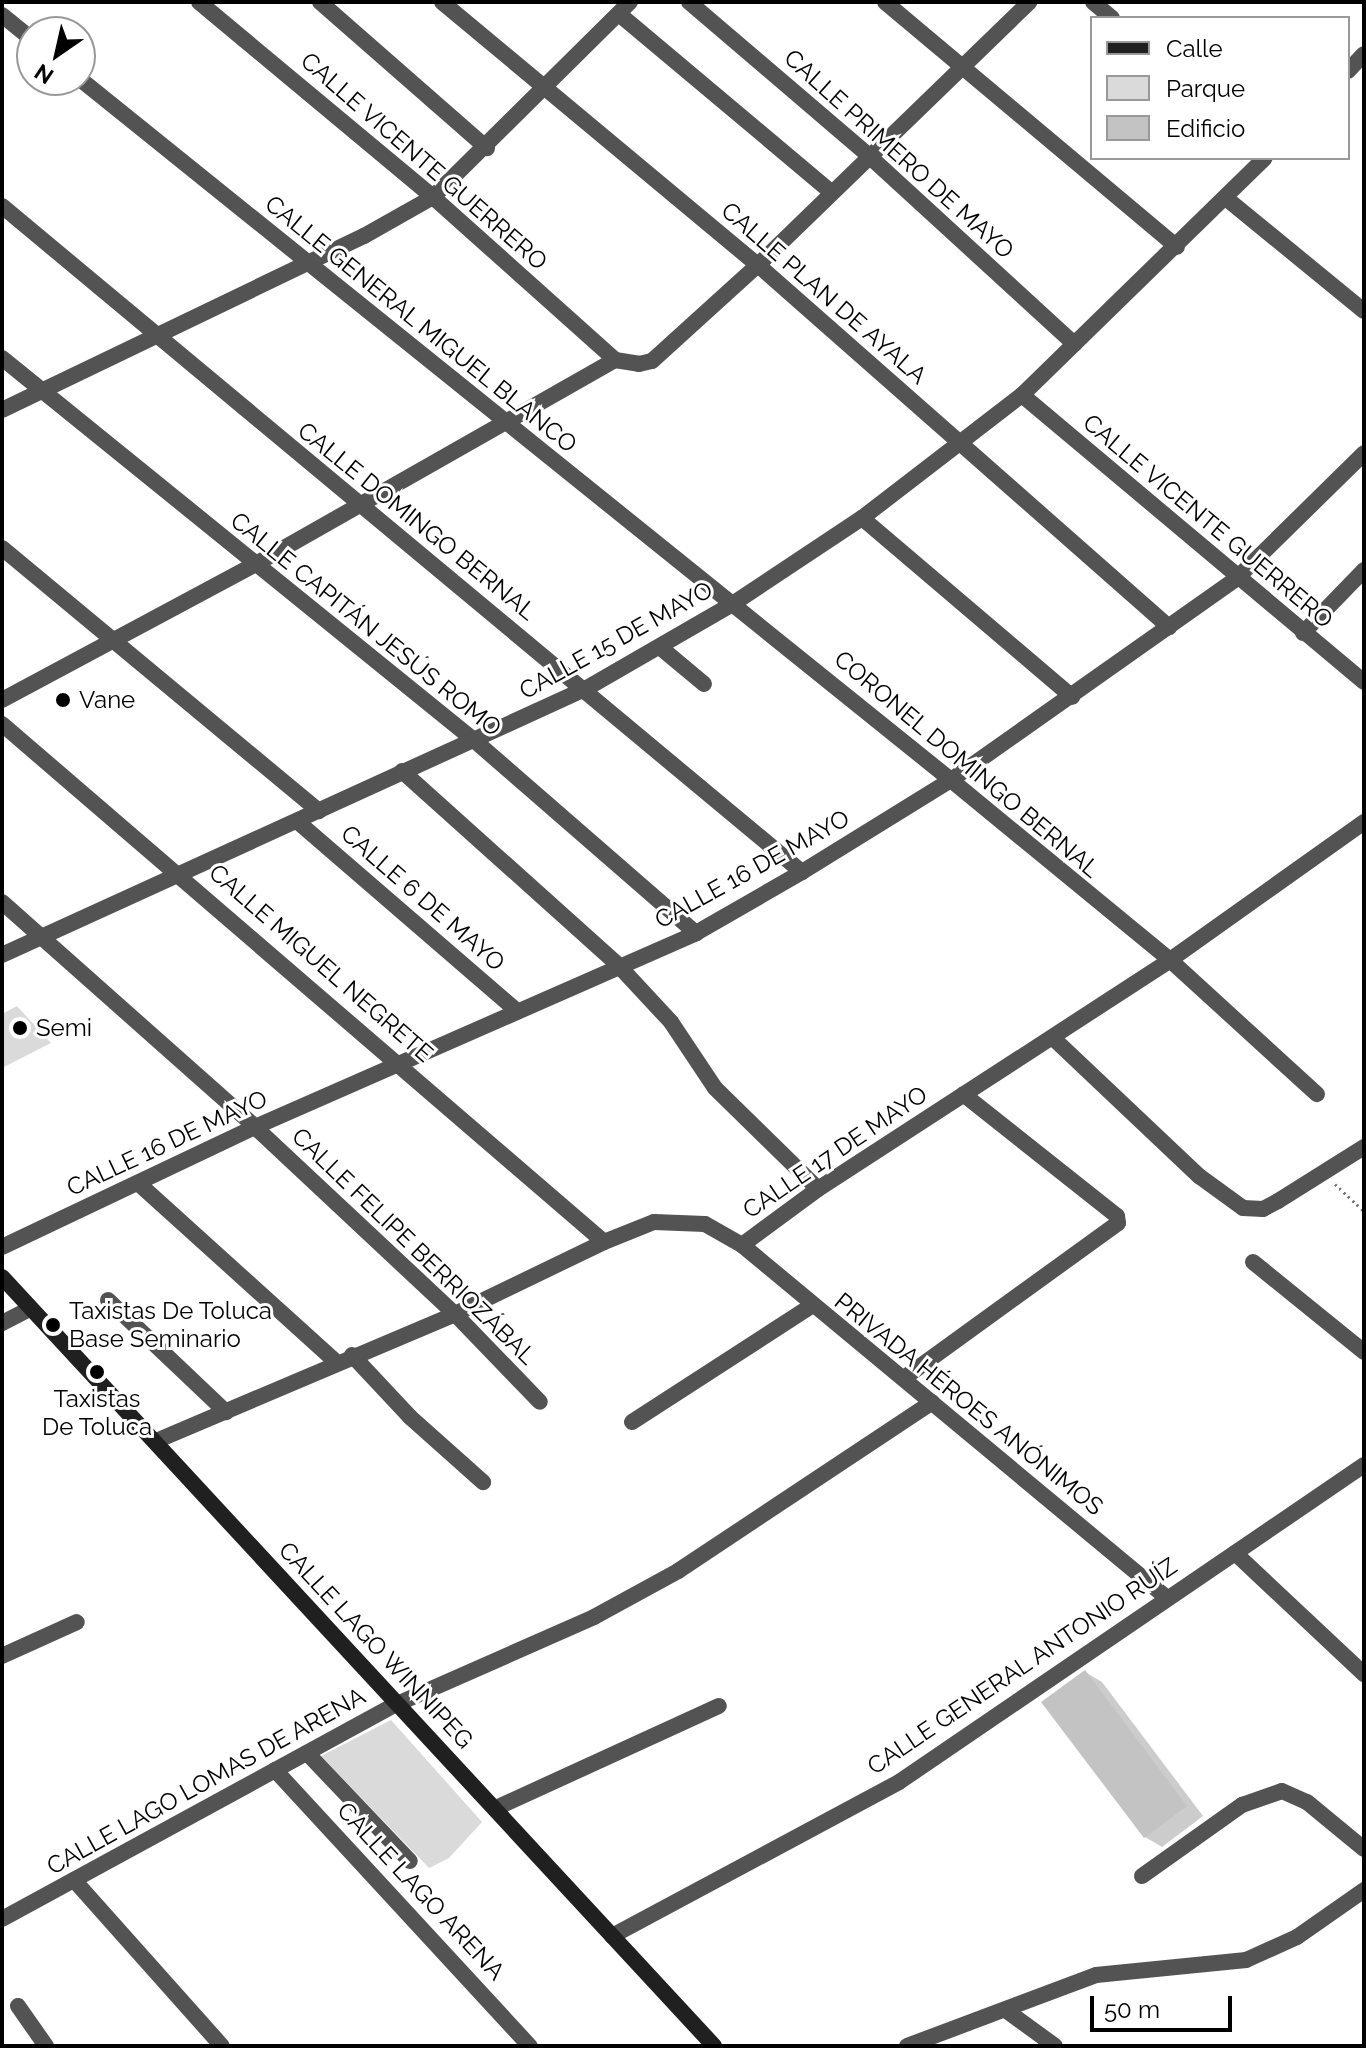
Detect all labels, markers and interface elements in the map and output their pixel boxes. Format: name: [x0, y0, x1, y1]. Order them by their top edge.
north arrow: [16, 16, 96, 96]
legend: [1090, 16, 1350, 160]
text: Calle: [1166, 34, 1223, 63]
street label: CALLE PRIMERO DE MAYO: [778, 43, 1020, 265]
street label: CALLE VICENTE GUERRERO: [295, 46, 553, 276]
text: N: [29, 59, 58, 90]
text: Parque: [1166, 74, 1245, 103]
text: Edificio: [1166, 114, 1245, 143]
street label: CALLE GENERAL MIGUEL BLANCO: [259, 189, 583, 459]
street label: CALLE PLAN DE AYALA: [715, 196, 933, 390]
street label: CALLE VICENTE GUERRERO: [1077, 408, 1339, 634]
street label: CALLE DOMINGO BERNAL: [292, 416, 542, 626]
street label: CALLE CAPITÁN JESÚS ROMO: [225, 506, 507, 742]
street label: CALLE 15 DE MAYO: [514, 575, 718, 705]
street label: CORONEL DOMINGO BERNAL: [828, 644, 1106, 884]
place label: Vane: [79, 686, 135, 714]
marker: Vane: [54, 691, 72, 709]
street label: CALLE 16 DE MAYO: [650, 804, 854, 934]
street label: CALLE 6 DE MAYO: [335, 819, 511, 977]
street label: CALLE MIGUEL NEGRETE: [203, 858, 439, 1068]
place label: Semi: [36, 1014, 92, 1042]
marker: Semi: [11, 1019, 29, 1037]
street label: CALLE 17 DE MAYO: [737, 1080, 933, 1224]
street label: CALLE 16 DE MAYO: [62, 1084, 272, 1202]
street label: CALLE FELIPE BERRIOZÁBAL: [286, 1122, 542, 1370]
street label: PRIVADA HÉROES ANÓNIMOS: [828, 1286, 1110, 1522]
place label: Taxistas De Toluca Base Seminario: [69, 1297, 273, 1353]
marker: Taxistas De Toluca Base Seminario: [44, 1316, 62, 1334]
marker: Taxistas De Toluca: [88, 1363, 106, 1381]
place label: Taxistas De Toluca: [42, 1385, 152, 1441]
street label: CALLE LAGO WINNIPEG: [273, 1536, 479, 1754]
street label: CALLE GENERAL ANTONIO RUÍZ: [861, 1551, 1183, 1781]
street label: CALLE LAGO LOMAS DE ARENA: [41, 1681, 371, 1881]
street label: CALLE LAGO ARENA: [331, 1796, 511, 1986]
scale bar: [1094, 1980, 1236, 2030]
text: 50 m: [1104, 1995, 1160, 2024]

